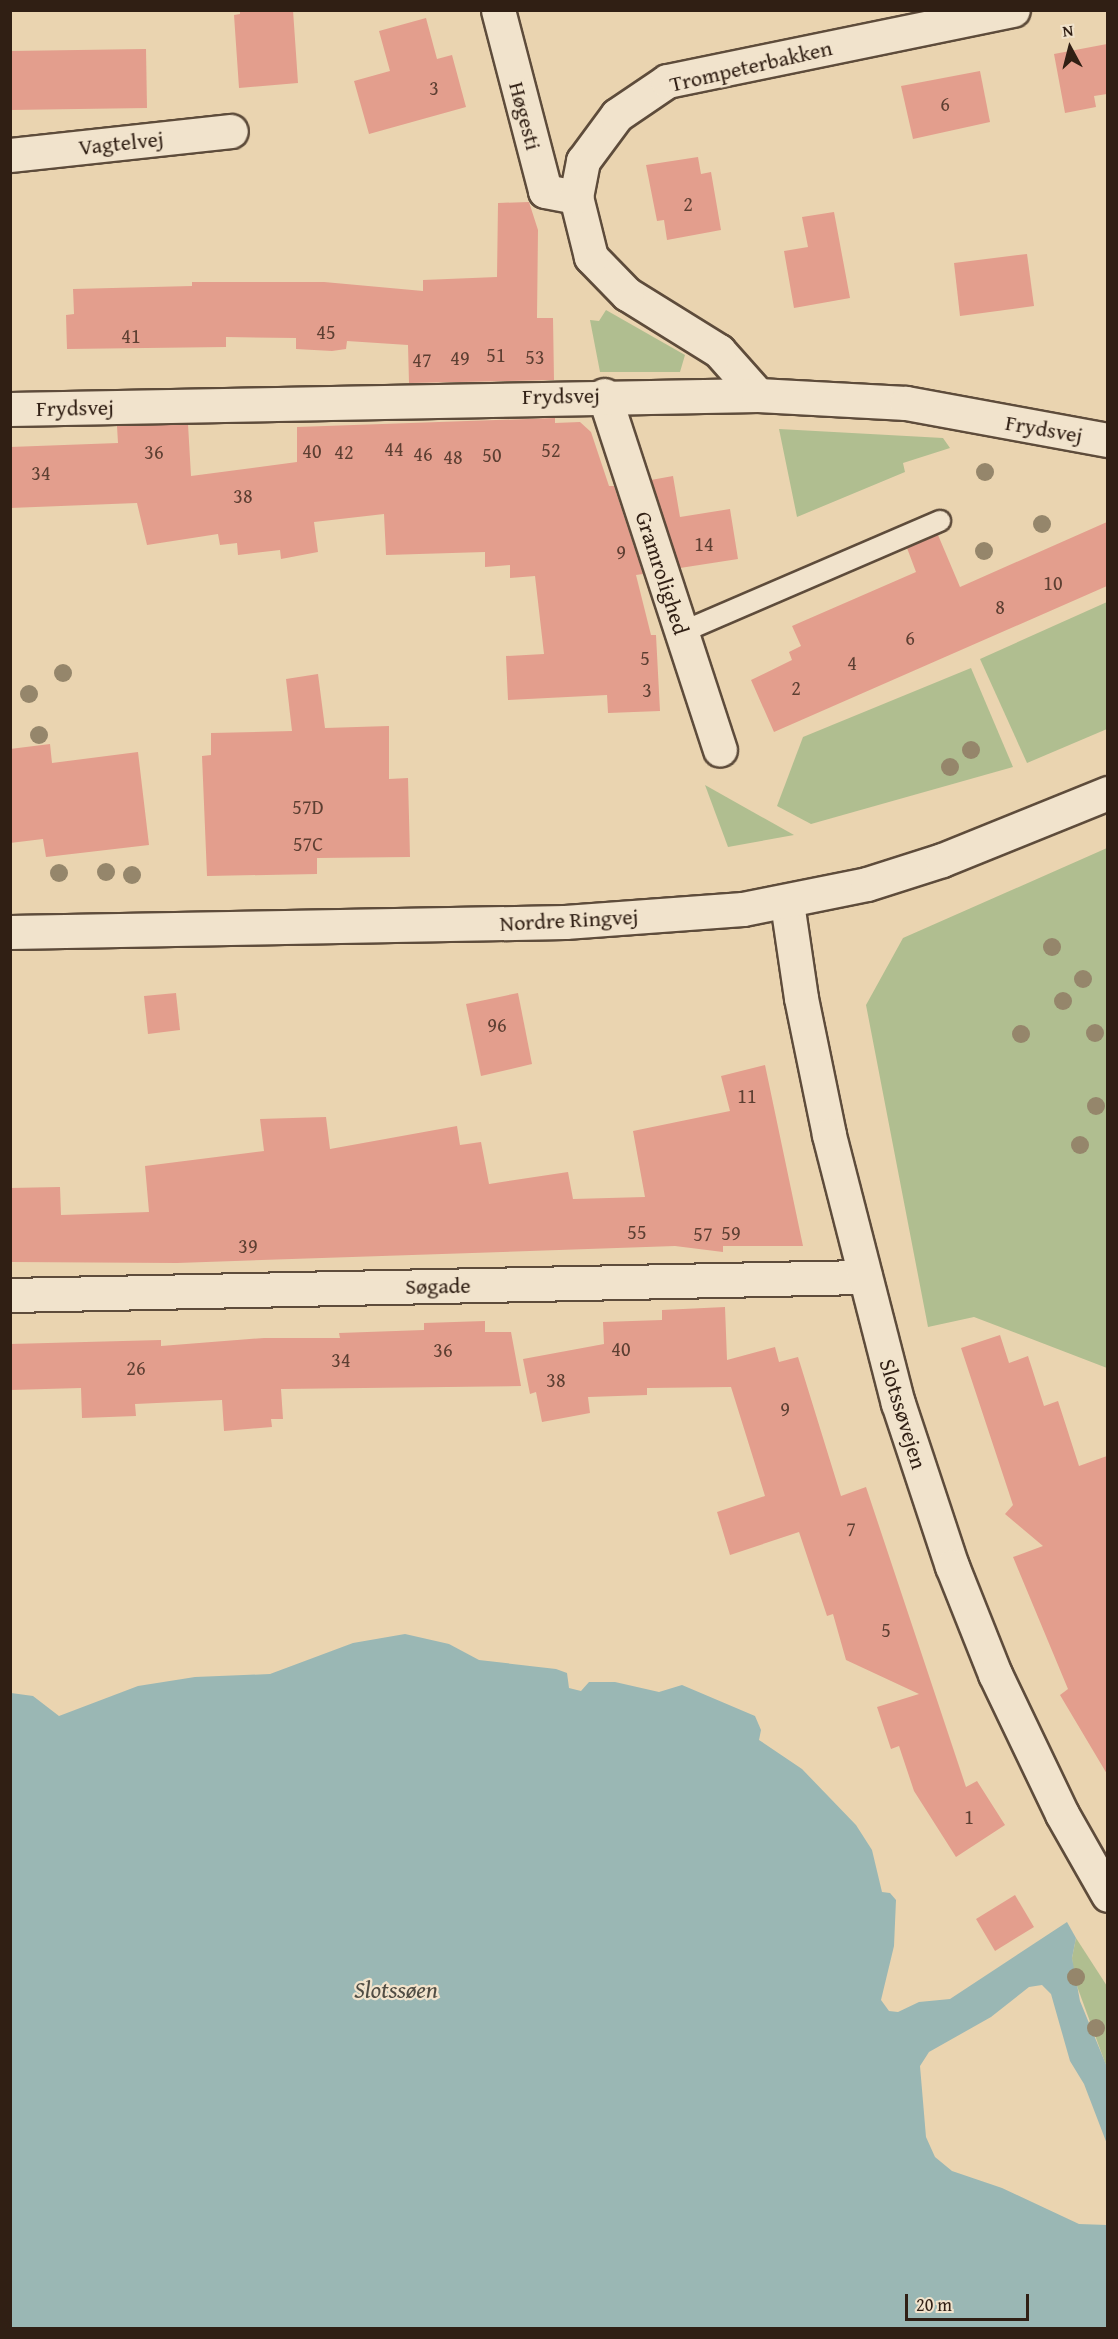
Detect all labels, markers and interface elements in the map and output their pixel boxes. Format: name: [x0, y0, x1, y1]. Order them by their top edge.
north arrow: [1040, 18, 1100, 78]
text: N: [1061, 18, 1075, 43]
street label: Trompeterbakken: [667, 34, 835, 98]
house number: 3: [429, 75, 439, 99]
street label: Høgesti: [503, 79, 547, 153]
house number: 6: [940, 91, 950, 115]
street label: Vagtelvej: [77, 125, 165, 161]
house number: 2: [683, 191, 693, 215]
house number: 45: [316, 319, 336, 343]
house number: 41: [121, 323, 141, 347]
house number: 51: [486, 342, 506, 366]
house number: 53: [525, 344, 545, 368]
house number: 49: [450, 345, 470, 369]
house number: 47: [412, 347, 432, 371]
street label: Frydsvej: [522, 382, 600, 410]
street label: Frydsvej: [36, 394, 114, 422]
street label: Frydsvej: [1003, 409, 1085, 449]
house number: 44: [384, 436, 404, 460]
house number: 52: [541, 437, 561, 461]
house number: 40: [302, 438, 322, 462]
house number: 36: [144, 439, 164, 463]
house number: 42: [334, 439, 354, 463]
house number: 46: [413, 441, 433, 465]
house number: 50: [482, 442, 502, 466]
house number: 48: [443, 444, 463, 468]
house number: 34: [31, 460, 51, 484]
house number: 38: [233, 483, 253, 507]
street label: Gramrolighed: [630, 508, 694, 638]
house number: 14: [694, 531, 714, 555]
house number: 9: [616, 539, 626, 563]
house number: 10: [1043, 570, 1063, 594]
house number: 8: [995, 594, 1005, 618]
house number: 6: [905, 625, 915, 649]
house number: 5: [640, 645, 650, 669]
house number: 4: [847, 650, 857, 674]
house number: 2: [791, 675, 801, 699]
house number: 3: [642, 677, 652, 701]
house number: 57D: [292, 794, 324, 818]
house number: 57C: [293, 831, 323, 855]
street label: Nordre Ringvej: [499, 903, 639, 937]
house number: 96: [487, 1012, 507, 1036]
house number: 11: [737, 1083, 757, 1107]
house number: 55: [627, 1219, 647, 1243]
house number: 59: [721, 1220, 741, 1244]
house number: 57: [693, 1221, 713, 1245]
house number: 39: [238, 1233, 258, 1257]
street label: Søgade: [405, 1272, 471, 1300]
house number: 40: [611, 1336, 631, 1360]
house number: 36: [433, 1337, 453, 1361]
house number: 34: [331, 1347, 351, 1371]
house number: 26: [126, 1355, 146, 1379]
street label: Slotssøvejen: [874, 1356, 932, 1472]
house number: 38: [546, 1367, 566, 1391]
house number: 9: [780, 1396, 790, 1420]
house number: 7: [846, 1516, 856, 1540]
house number: 5: [881, 1617, 891, 1641]
house number: 1: [964, 1804, 974, 1828]
water label: Slotssøen: [354, 1976, 438, 2004]
scale bar: [908, 2282, 1032, 2320]
text: 20 m: [916, 2291, 952, 2318]

